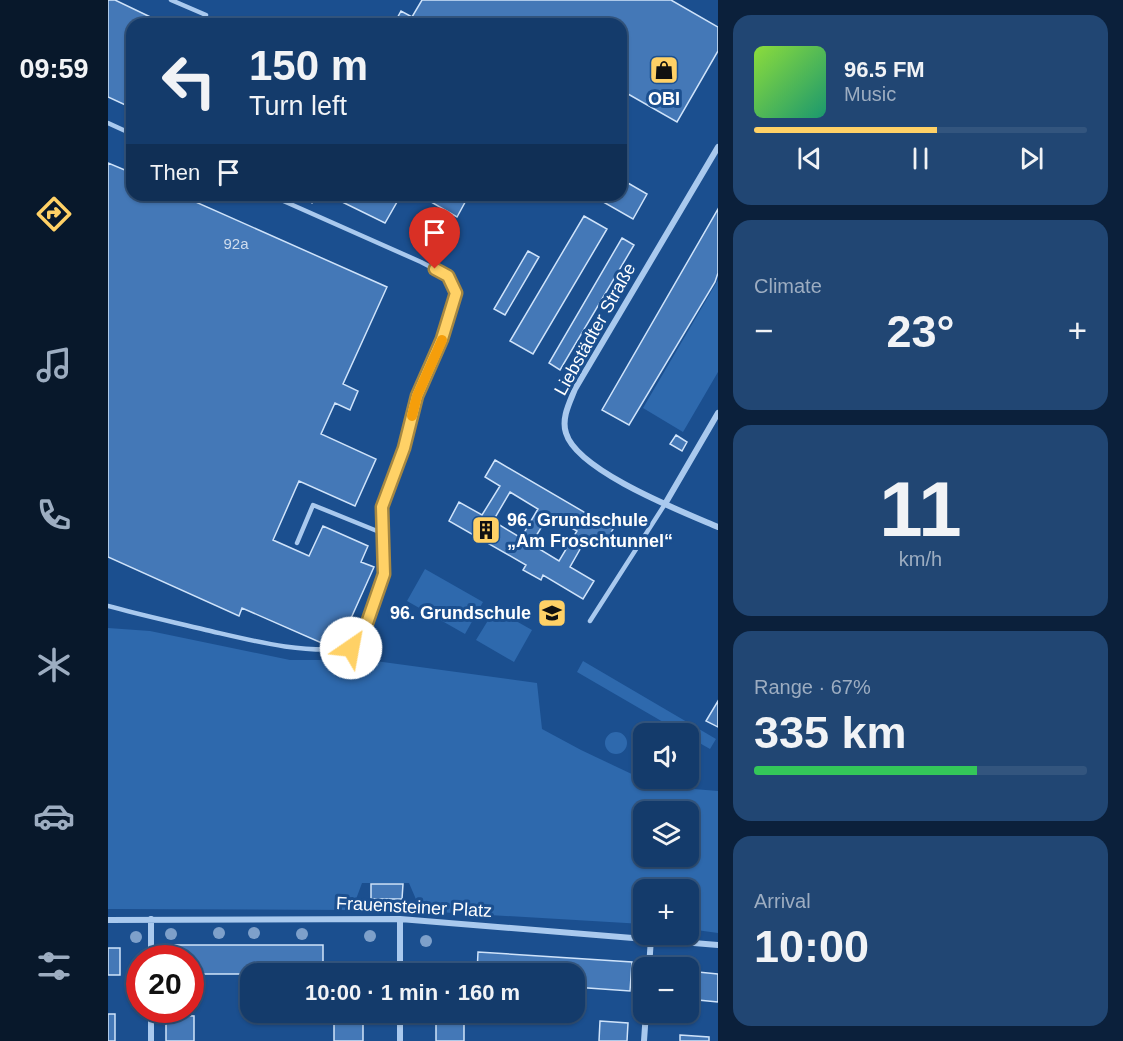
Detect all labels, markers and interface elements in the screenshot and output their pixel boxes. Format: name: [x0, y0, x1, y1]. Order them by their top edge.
icon: left: [150, 42, 228, 120]
text: 150 m: [249, 42, 368, 89]
text: 09:59: [19, 54, 89, 84]
shop icon: OBI: [648, 54, 680, 86]
text: 96.5 FM: [844, 57, 925, 82]
text: Music: [844, 83, 896, 105]
place label: OBI: [648, 89, 680, 109]
text: Turn left: [249, 91, 347, 121]
icon: previous: [793, 142, 826, 175]
icon: pause: [904, 142, 937, 175]
icon: next: [1015, 142, 1048, 175]
icon: arrive: [212, 156, 245, 189]
text: Then: [150, 160, 200, 185]
icon: directions: [33, 193, 75, 235]
pin: [409, 207, 460, 269]
icon: arrive: [418, 216, 451, 249]
house number: 92a: [223, 235, 249, 252]
street label: Liebstädter Straße: [550, 259, 640, 399]
text: Climate: [754, 275, 822, 297]
text: 23°: [886, 306, 955, 357]
text: −: [754, 312, 773, 349]
text: +: [1068, 312, 1087, 349]
icon: music: [33, 344, 75, 386]
text: 11: [879, 465, 962, 553]
icon: phone: [33, 494, 75, 536]
place label: 96. Grundschule „Am Froschtunnel“: [507, 510, 673, 551]
building icon: 96. Grundschule „Am Froschtunnel“: [470, 514, 502, 546]
text: km/h: [899, 548, 942, 570]
school or university icon: 96. Grundschule: [536, 597, 568, 629]
place label: 96. Grundschule: [390, 603, 531, 623]
position arrow: [319, 616, 383, 680]
icon: climate: [33, 644, 75, 686]
text: Range · 67%: [754, 676, 871, 698]
text: 335 km: [754, 707, 907, 758]
map controls: [633, 723, 699, 1023]
button: sound: [633, 723, 699, 789]
icon: car: [33, 795, 75, 837]
button: layers: [633, 801, 699, 867]
button: +: [633, 879, 699, 945]
text: Arrival: [754, 890, 811, 912]
street label: Frauensteiner Platz: [336, 893, 492, 921]
text: 10:00: [754, 921, 869, 972]
icon: filters: [33, 945, 75, 987]
speed limit sign: 20: [126, 945, 204, 1023]
button: −: [633, 957, 699, 1023]
text: 10:00 · 1 min · 160 m: [305, 980, 520, 1005]

